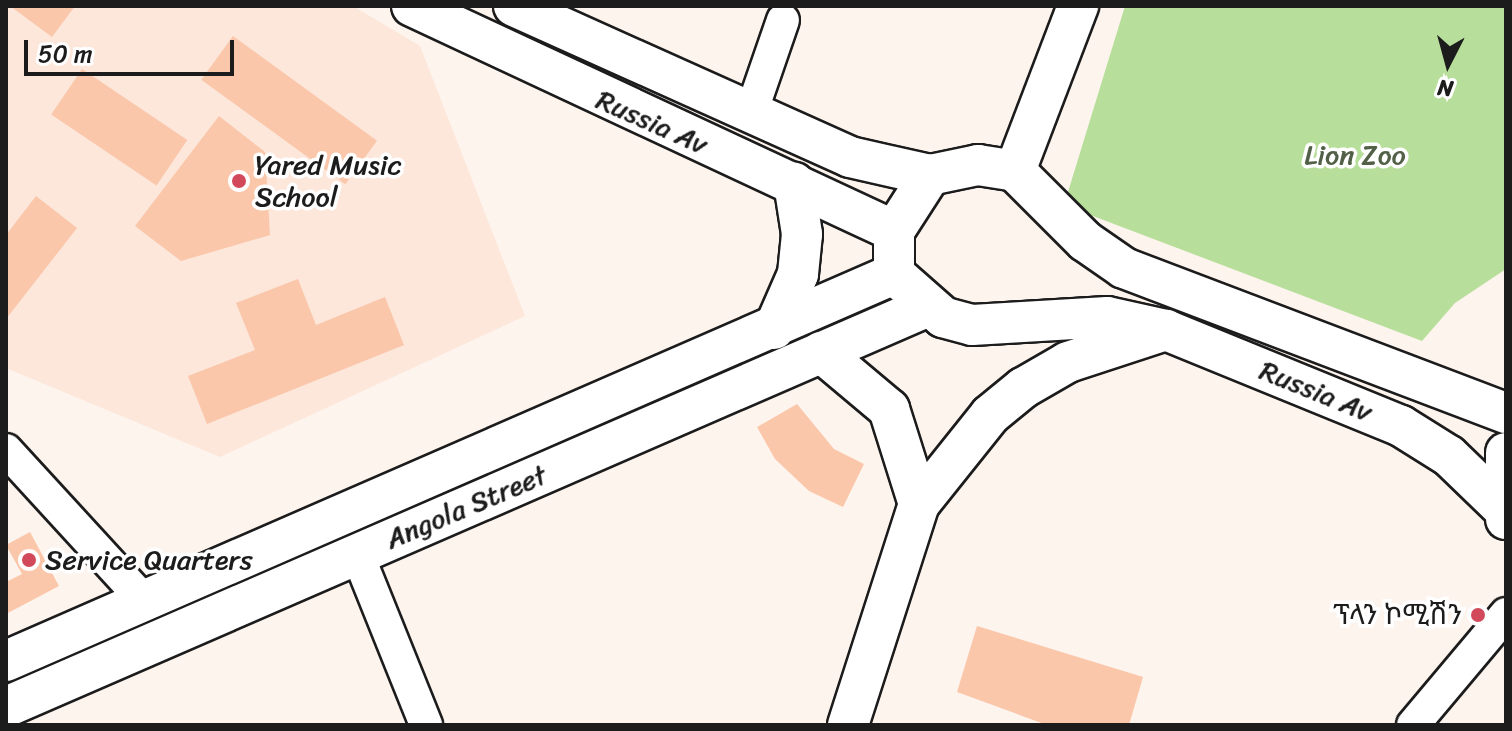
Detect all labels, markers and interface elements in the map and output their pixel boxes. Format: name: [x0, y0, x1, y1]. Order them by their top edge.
scale bar: [28, 24, 238, 74]
north arrow: [1408, 24, 1488, 104]
text: 50 m: [38, 33, 93, 75]
text: N: [1436, 68, 1455, 109]
street label: Russia Av: [591, 83, 713, 161]
park label: Lion Zoo: [1305, 138, 1405, 172]
place label: Yared Music School: [255, 148, 402, 214]
marker: Yared Music School: [230, 172, 248, 190]
street label: Russia Av: [1255, 353, 1377, 429]
street label: Angola Street: [380, 458, 552, 556]
place label: Service Quarters: [45, 543, 253, 577]
marker: Service Quarters: [20, 551, 38, 569]
place label: ፕላን ኮሚሽን: [1333, 598, 1462, 632]
marker: ፕላን ኮሚሽን: [1469, 606, 1487, 624]

